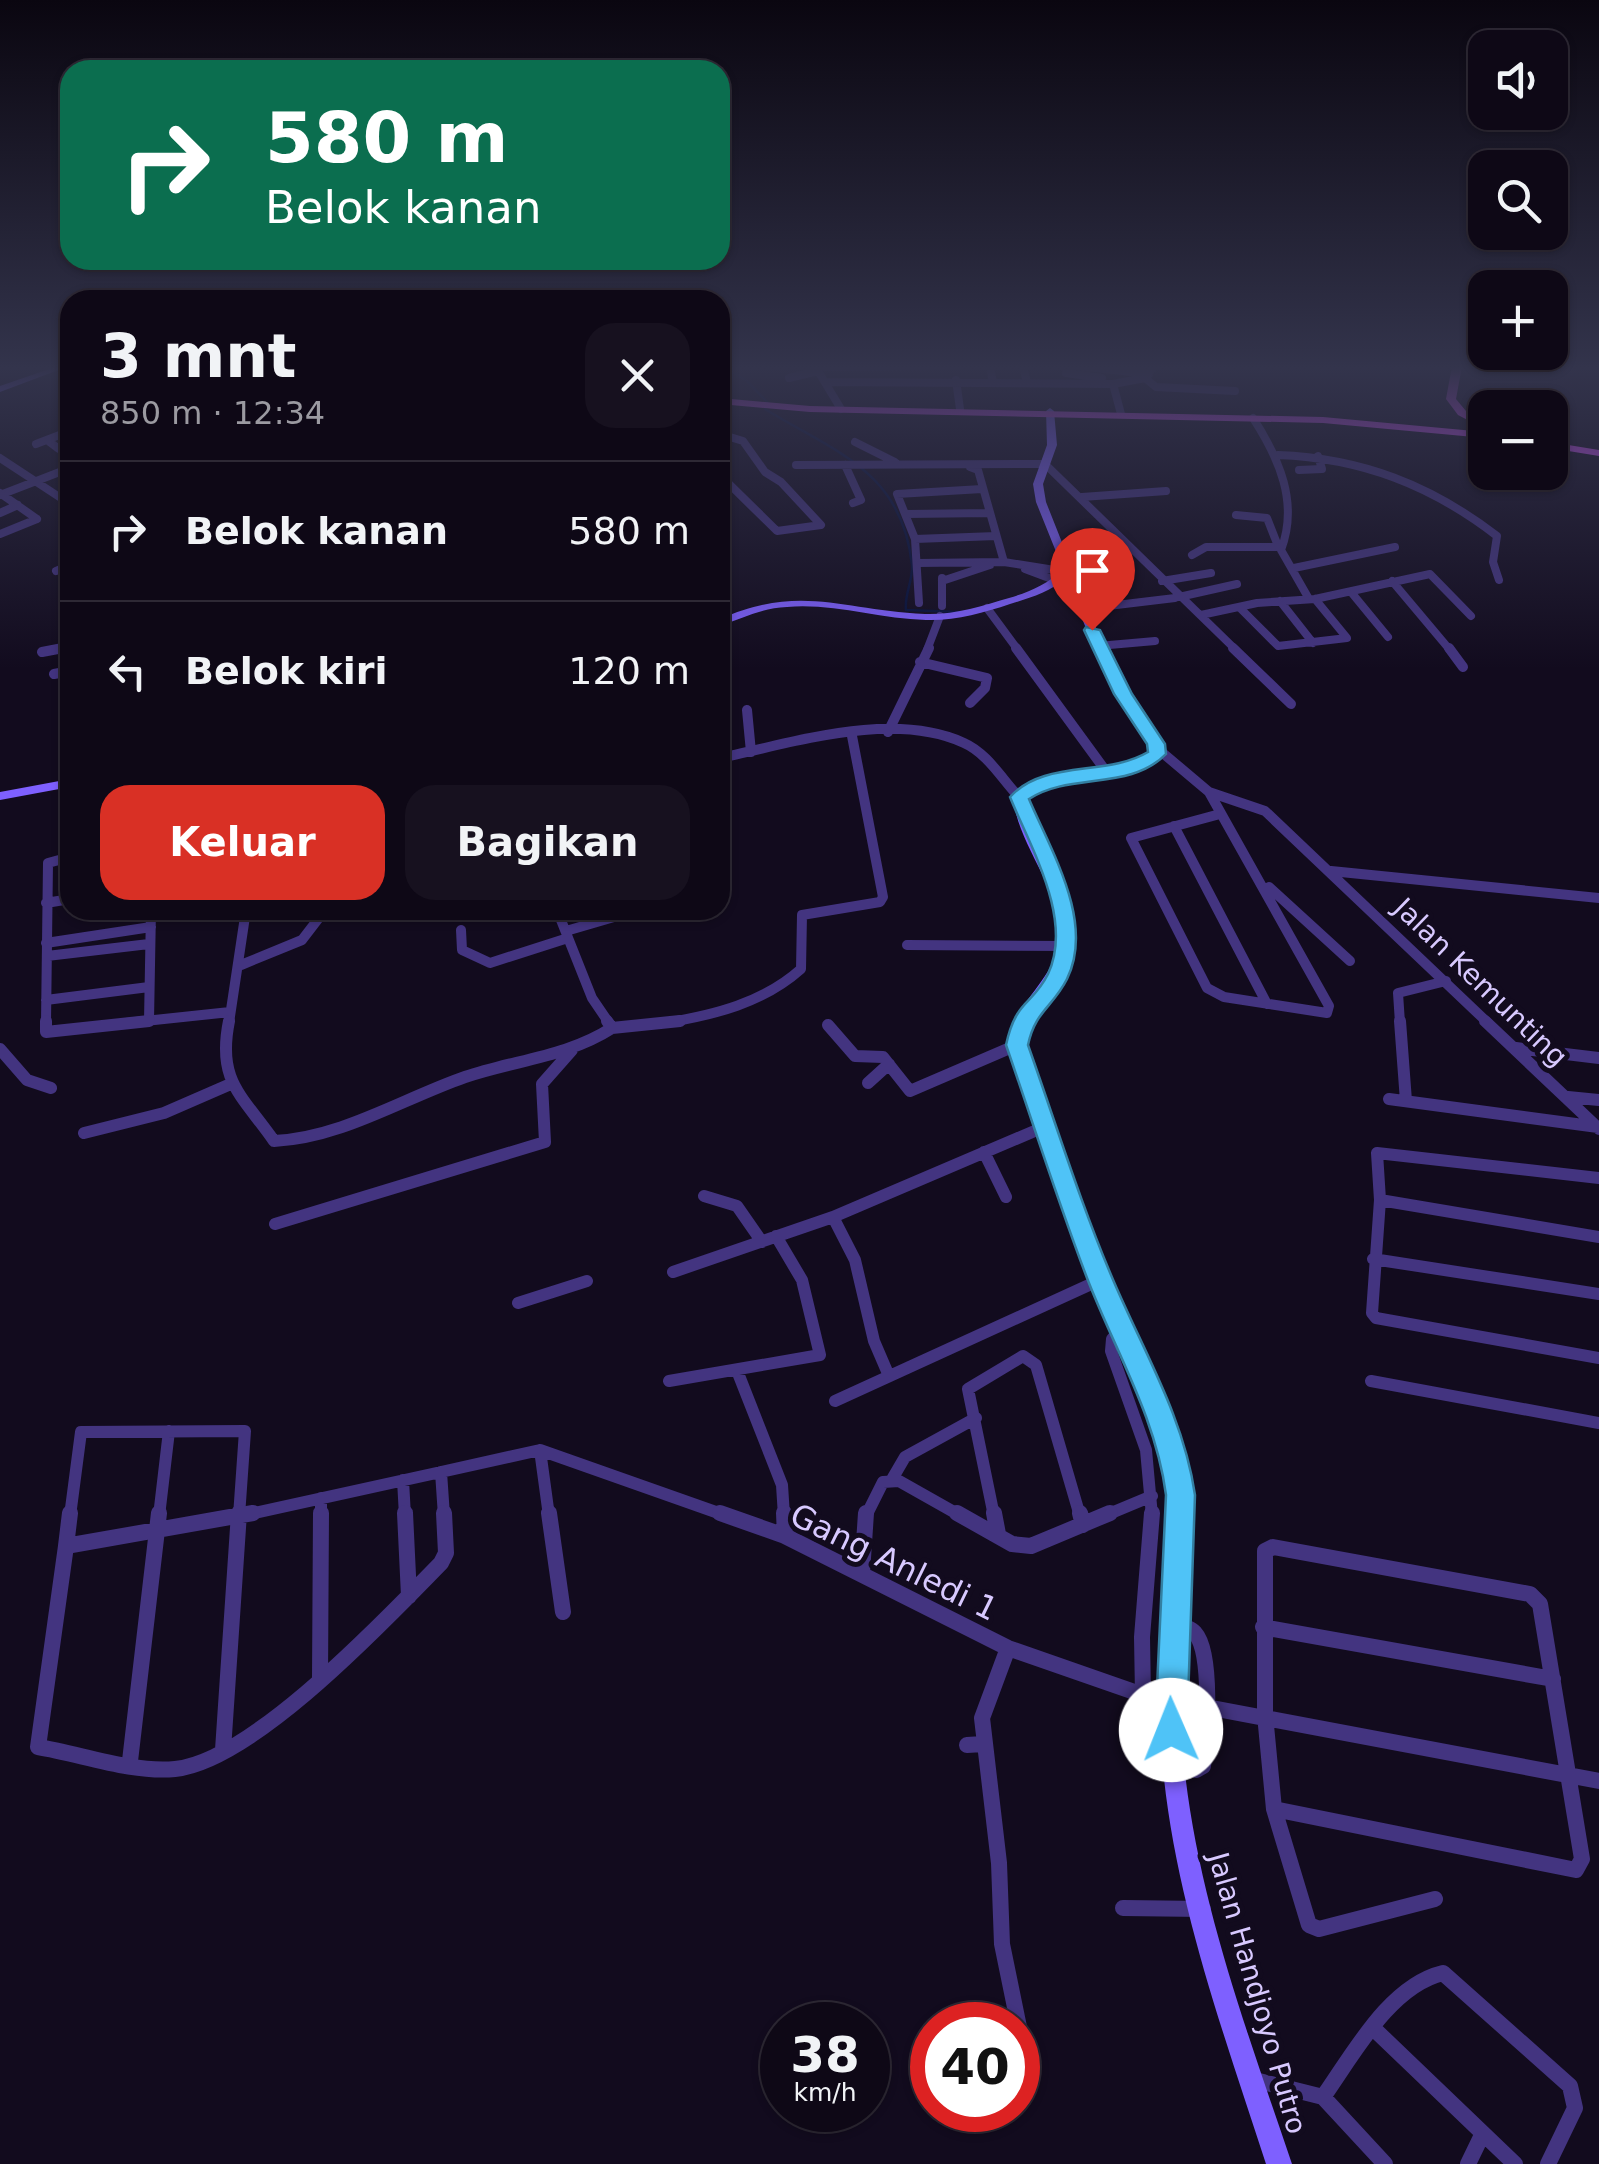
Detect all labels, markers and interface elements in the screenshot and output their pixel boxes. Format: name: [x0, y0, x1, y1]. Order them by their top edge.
map controls: [1468, 30, 1568, 490]
button: sound: [1468, 30, 1568, 130]
text: 580 m: [265, 97, 508, 179]
icon: right: [100, 100, 230, 230]
button: search: [1468, 150, 1568, 250]
text: Belok kanan: [265, 181, 541, 234]
button: +: [1468, 270, 1568, 370]
text: 3 mnt: [100, 321, 297, 391]
button: close: [585, 323, 690, 428]
button: −: [1468, 390, 1568, 490]
text: 850 m · 12:34: [100, 394, 325, 432]
icon: right: [100, 504, 155, 559]
text: Belok kanan: [185, 509, 448, 553]
text: 580 m: [568, 509, 690, 553]
pin: [1050, 528, 1135, 631]
icon: arrive: [1065, 543, 1120, 598]
icon: left: [100, 644, 155, 699]
text: Belok kiri: [185, 649, 387, 693]
text: 120 m: [568, 649, 690, 693]
button: Keluar: [100, 785, 385, 900]
button: Bagikan: [405, 785, 690, 900]
street label: Jalan Kemunting: [1386, 890, 1574, 1074]
street label: Gang Anledi 1: [784, 1495, 1004, 1629]
position arrow: [1119, 1678, 1223, 1782]
street label: Jalan Handjoyo Putro: [1201, 1847, 1314, 2138]
speed limit sign: 40: [910, 2002, 1040, 2132]
text: 38: [790, 2026, 860, 2084]
text: km/h: [793, 2078, 857, 2107]

